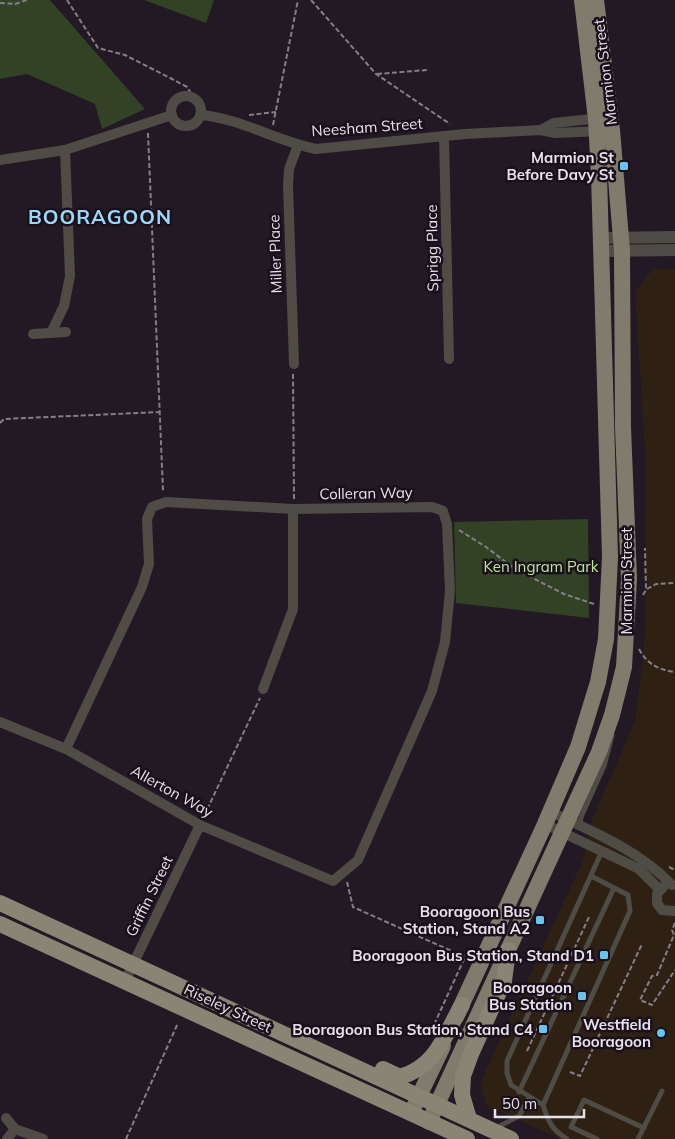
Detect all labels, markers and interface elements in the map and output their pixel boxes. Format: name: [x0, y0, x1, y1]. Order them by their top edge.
street label: Marmion Street: [589, 18, 621, 126]
street label: Neesham Street: [311, 114, 423, 140]
place label: Marmion St Before Davy St: [506, 148, 614, 184]
marker: Marmion St Before Davy St: [618, 160, 630, 172]
district label: BOORAGOON: [28, 204, 172, 229]
street label: Sprigg Place: [422, 204, 442, 292]
street label: Miller Place: [264, 214, 286, 294]
street label: Colleran Way: [319, 483, 413, 503]
street label: Marmion Street: [617, 528, 636, 634]
park label: Ken Ingram Park: [484, 557, 599, 576]
street label: Allerton Way: [127, 761, 217, 821]
street label: Griffin Street: [121, 852, 177, 940]
place label: Booragoon Bus Station, Stand A2: [403, 902, 530, 938]
marker: Booragoon Bus Station, Stand A2: [534, 914, 546, 926]
place label: Booragoon Bus Station, Stand D1: [352, 946, 594, 965]
marker: Booragoon Bus Station, Stand D1: [598, 949, 610, 961]
place label: Booragoon Bus Station: [489, 978, 572, 1014]
street label: Riseley Street: [181, 979, 275, 1037]
marker: Booragoon Bus Station: [576, 990, 588, 1002]
place label: Westfield Booragoon: [572, 1015, 651, 1051]
place label: Booragoon Bus Station, Stand C4: [292, 1020, 533, 1039]
marker: Booragoon Bus Station, Stand C4: [537, 1023, 549, 1035]
marker: Westfield Booragoon: [655, 1027, 667, 1039]
scale bar: [495, 1086, 584, 1118]
text: 50 m: [502, 1094, 537, 1113]

